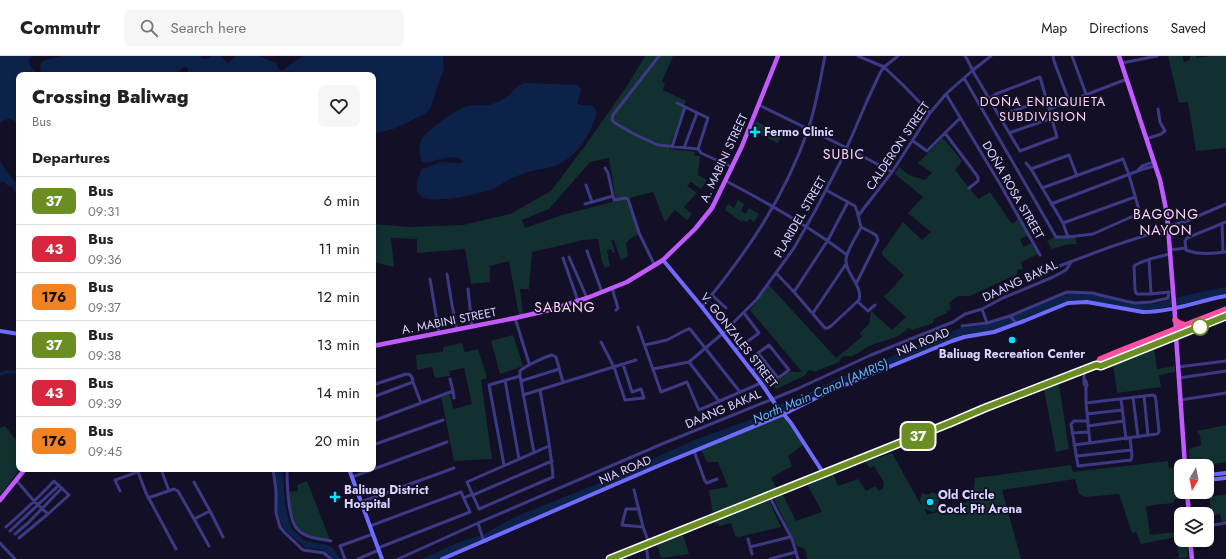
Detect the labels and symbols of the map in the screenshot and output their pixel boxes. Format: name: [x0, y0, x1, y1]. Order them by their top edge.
district label: DOÑA ENRIQUIETA SUBDIVISION: [980, 92, 1106, 126]
street label: CALDERON STREET: [862, 98, 934, 194]
street label: A. MABINI STREET: [696, 110, 753, 205]
place label: Fermo Clinic: [764, 123, 834, 141]
marker: Fermo Clinic: [749, 126, 761, 138]
street label: DOÑA ROSA STREET: [978, 138, 1049, 243]
district label: SUBIC: [823, 144, 865, 164]
street label: PLARIDEL STREET: [769, 173, 831, 261]
district label: BAGONG NAYON: [1133, 204, 1199, 240]
street label: DAANG BAKAL: [980, 256, 1061, 306]
street label: V. GONZALES STREET: [696, 289, 782, 392]
district label: SABANG: [534, 297, 596, 317]
street label: A. MABINI STREET: [400, 303, 498, 339]
unlabelled marker: [1191, 318, 1209, 336]
street label: NIA ROAD: [894, 323, 952, 361]
marker: Baliuag Recreation Center: [1007, 335, 1017, 345]
place label: Baliuag Recreation Center: [939, 345, 1085, 363]
water label: North Main Canal (AMRIS): [749, 354, 891, 429]
street label: DAANG BAKAL: [682, 385, 764, 433]
line badge: 37: [900, 423, 936, 449]
street label: NIA ROAD: [596, 451, 654, 489]
north arrow: [1174, 459, 1214, 499]
place label: Baliuag District Hospital: [344, 481, 429, 513]
place label: Old Circle Cock Pit Arena: [938, 486, 1022, 518]
marker: Baliuag District Hospital: [329, 491, 341, 503]
marker: Old Circle Cock Pit Arena: [925, 497, 935, 507]

